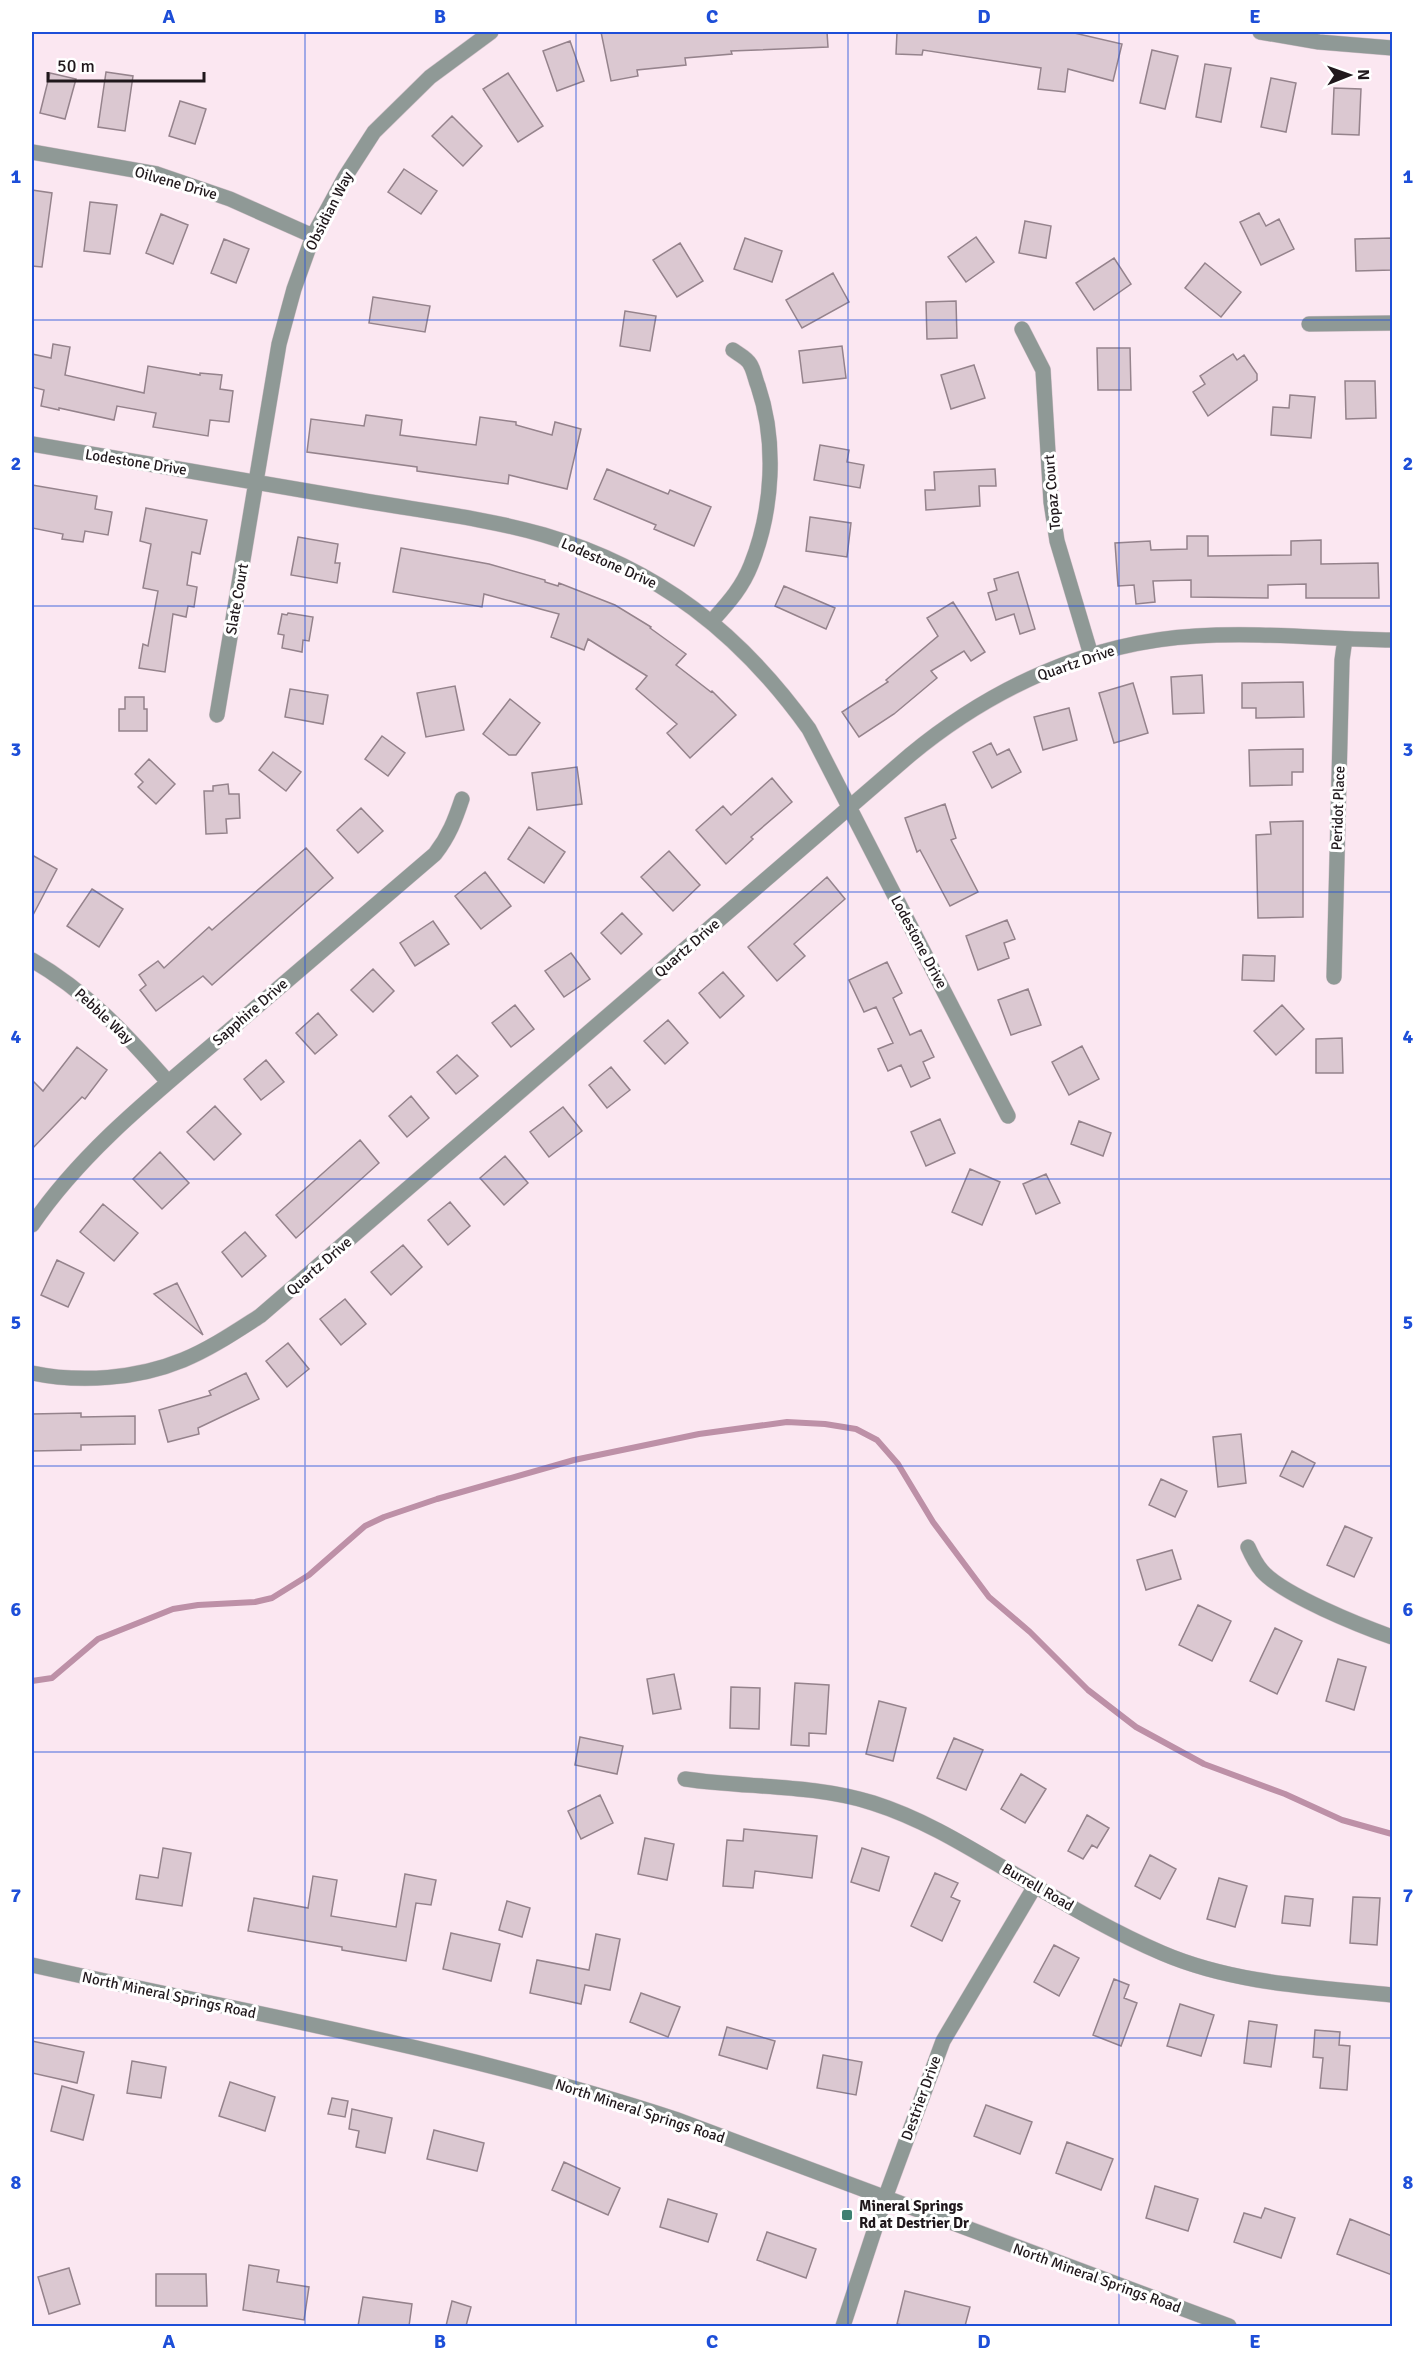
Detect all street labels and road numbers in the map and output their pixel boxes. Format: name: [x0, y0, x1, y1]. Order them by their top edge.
street label: Oilvene Drive: [133, 163, 219, 203]
street label: Obsidian Way: [301, 169, 357, 253]
street label: Lodestone Drive: [84, 445, 188, 479]
street label: Topaz Court: [1040, 454, 1064, 530]
street label: Lodestone Drive: [558, 534, 660, 592]
street label: Slate Court: [222, 562, 252, 636]
street label: Quartz Drive: [1035, 641, 1117, 685]
street label: Peridot Place: [1328, 765, 1348, 851]
street label: Lodestone Drive: [887, 892, 951, 992]
street label: Quartz Drive: [651, 915, 723, 981]
street label: Sapphire Drive: [209, 974, 291, 1050]
street label: Pebble Way: [71, 984, 137, 1048]
street label: Quartz Drive: [283, 1233, 355, 1299]
street label: Burrell Road: [999, 1859, 1077, 1915]
street label: North Mineral Springs Road: [80, 1968, 258, 2022]
street label: Destrier Drive: [897, 2053, 945, 2143]
street label: North Mineral Springs Road: [553, 2075, 727, 2147]
street label: North Mineral Springs Road: [1011, 2239, 1183, 2317]

